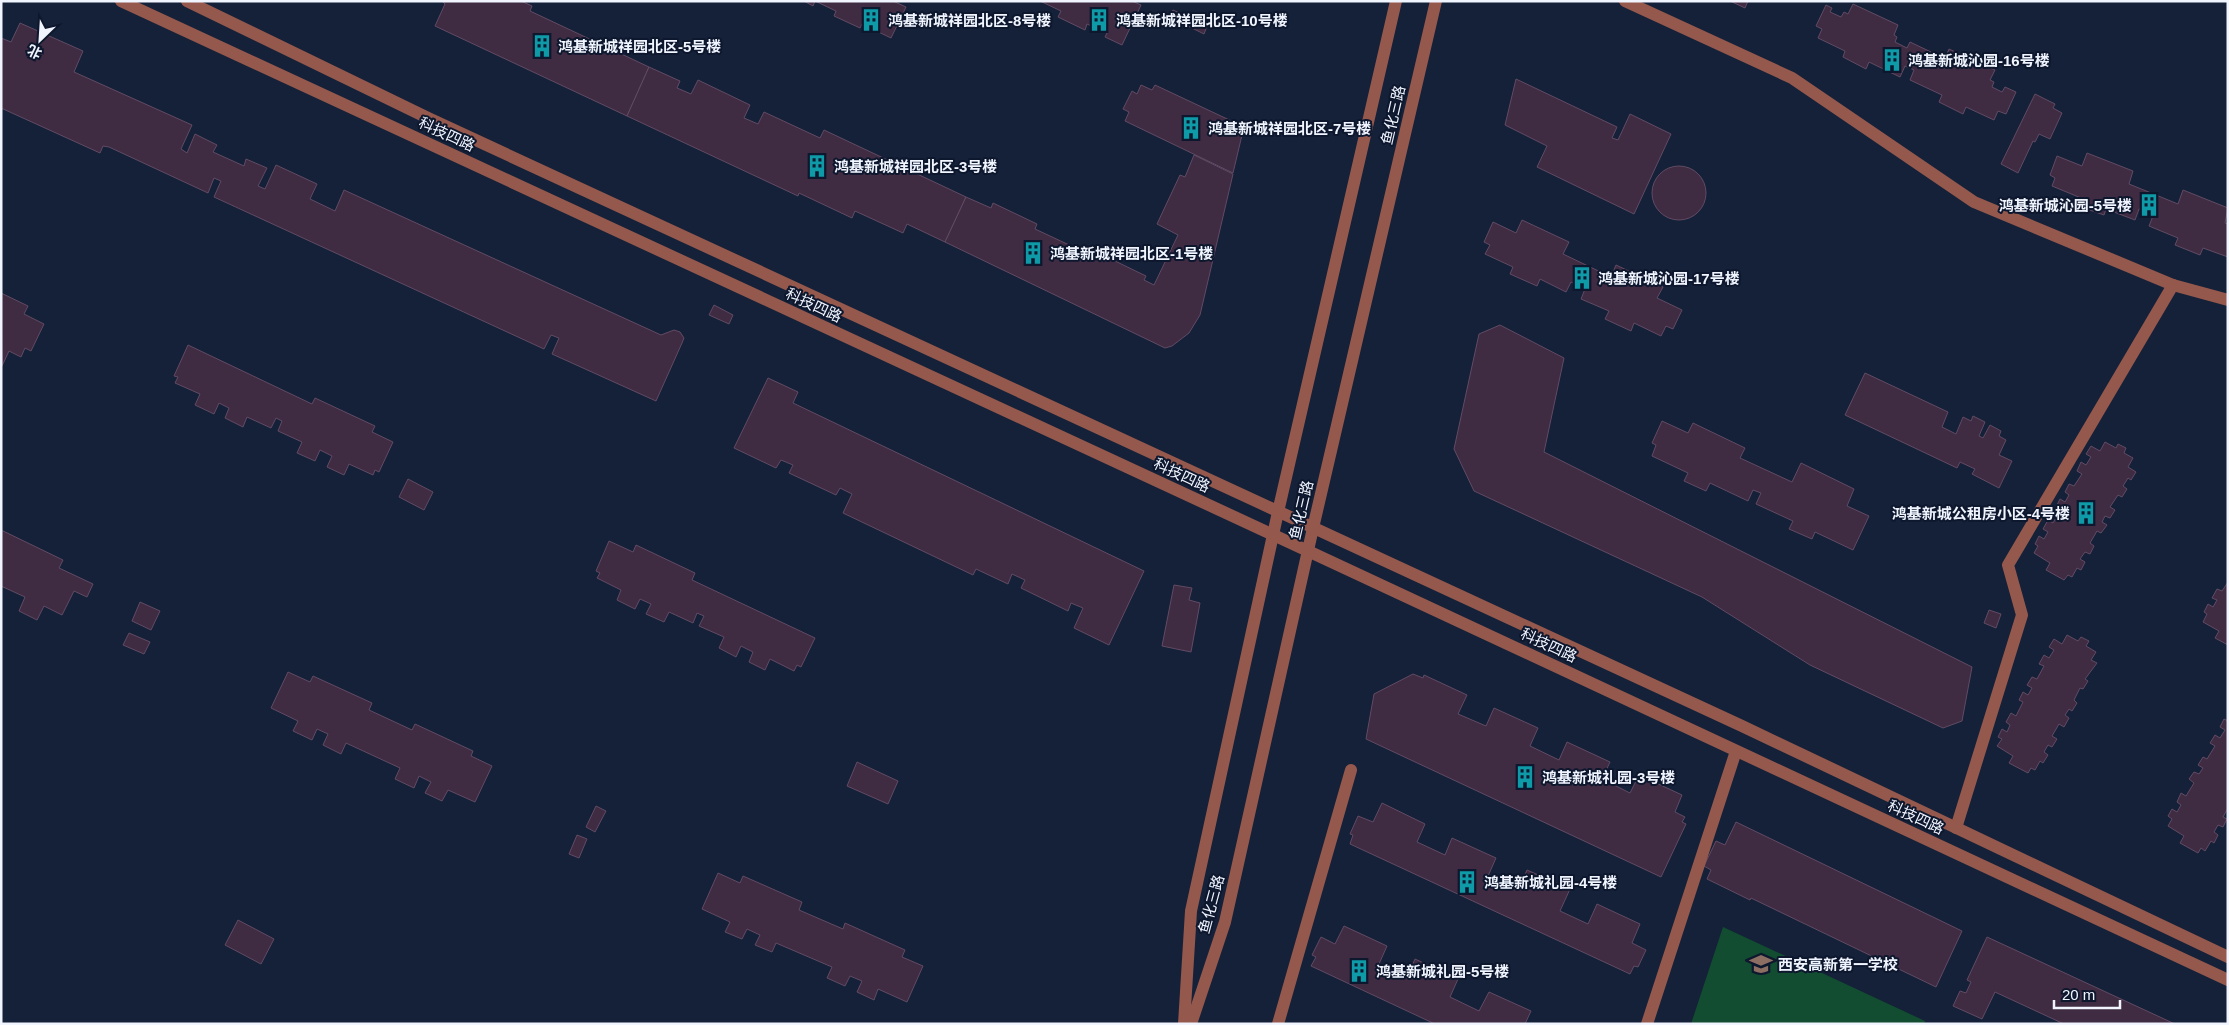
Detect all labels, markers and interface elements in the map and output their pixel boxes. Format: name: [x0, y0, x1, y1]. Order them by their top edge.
building icon: 鸿基新城祥园北区-8号楼: [858, 7, 884, 33]
building icon: 鸿基新城祥园北区-10号楼: [1086, 7, 1112, 33]
place label: 鸿基新城祥园北区-8号楼: [888, 12, 1051, 29]
place label: 鸿基新城祥园北区-10号楼: [1116, 12, 1288, 29]
north arrow: [15, 15, 65, 65]
building icon: 鸿基新城祥园北区-5号楼: [529, 33, 555, 59]
place label: 鸿基新城祥园北区-5号楼: [558, 38, 721, 55]
text: 北: [25, 42, 44, 62]
building icon: 鸿基新城沁园-16号楼: [1879, 47, 1905, 73]
place label: 鸿基新城沁园-16号楼: [1908, 52, 2050, 69]
street label: 鱼化三路: [1378, 84, 1408, 146]
street label: 科技四路: [416, 114, 478, 154]
building icon: 鸿基新城祥园北区-7号楼: [1178, 115, 1204, 141]
place label: 鸿基新城祥园北区-7号楼: [1208, 120, 1371, 137]
building icon: 鸿基新城祥园北区-3号楼: [804, 153, 830, 179]
place label: 鸿基新城祥园北区-3号楼: [834, 158, 997, 175]
building icon: 鸿基新城沁园-5号楼: [2136, 192, 2162, 218]
place label: 鸿基新城沁园-5号楼: [1999, 197, 2132, 214]
building icon: 鸿基新城祥园北区-1号楼: [1020, 240, 1046, 266]
place label: 鸿基新城祥园北区-1号楼: [1050, 245, 1213, 262]
building icon: 鸿基新城沁园-17号楼: [1569, 265, 1595, 291]
place label: 鸿基新城沁园-17号楼: [1598, 270, 1740, 287]
street label: 科技四路: [783, 285, 845, 325]
street label: 科技四路: [1151, 455, 1213, 495]
street label: 鱼化三路: [1286, 479, 1316, 541]
building icon: 鸿基新城公租房小区-4号楼: [2073, 500, 2099, 526]
place label: 鸿基新城公租房小区-4号楼: [1892, 505, 2070, 522]
street label: 科技四路: [1518, 625, 1580, 665]
building icon: 鸿基新城礼园-3号楼: [1512, 764, 1538, 790]
place label: 鸿基新城礼园-3号楼: [1542, 769, 1675, 786]
street label: 科技四路: [1885, 797, 1947, 837]
building icon: 鸿基新城礼园-4号楼: [1454, 869, 1480, 895]
street label: 鱼化三路: [1195, 873, 1227, 935]
place label: 鸿基新城礼园-4号楼: [1484, 874, 1617, 891]
school or university icon: 西安高新第一学校: [1748, 951, 1774, 977]
place label: 西安高新第一学校: [1778, 956, 1898, 973]
building icon: 鸿基新城礼园-5号楼: [1346, 958, 1372, 984]
place label: 鸿基新城礼园-5号楼: [1376, 963, 1509, 980]
scale bar: [2054, 978, 2120, 1010]
text: 20 m: [2062, 986, 2095, 1003]

